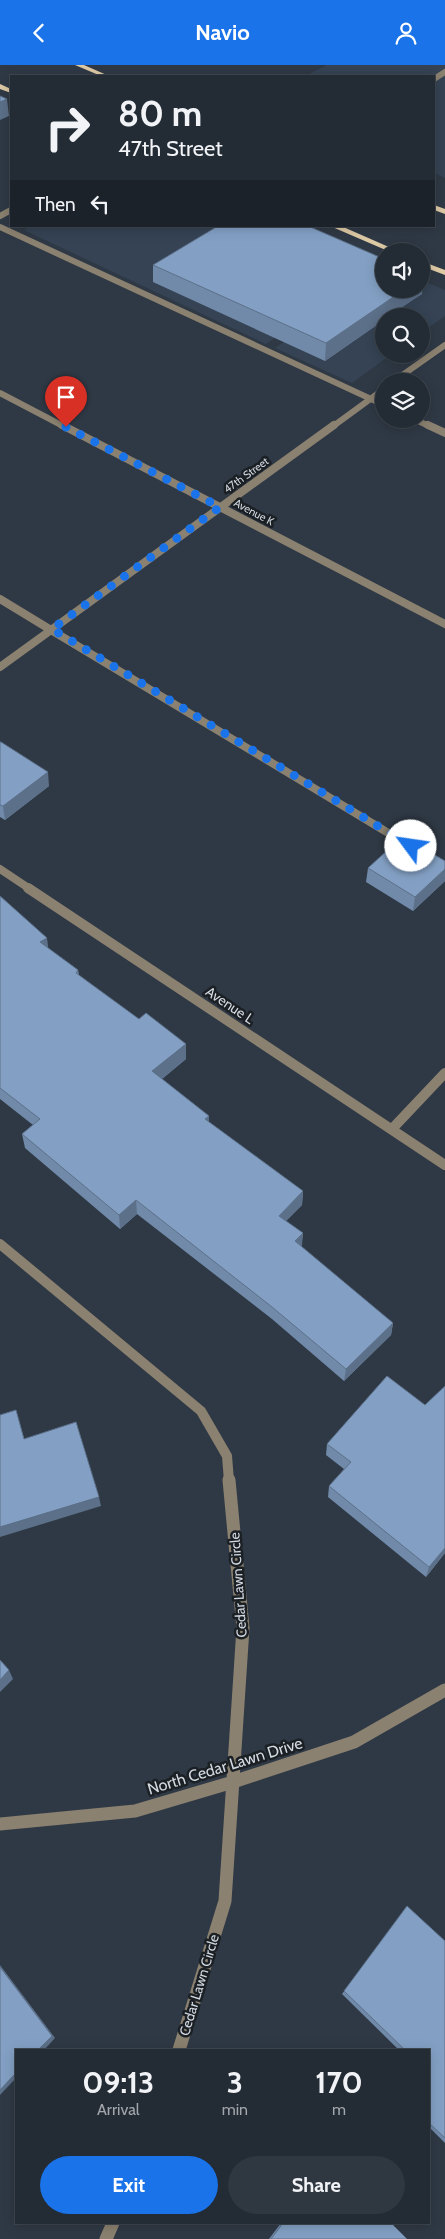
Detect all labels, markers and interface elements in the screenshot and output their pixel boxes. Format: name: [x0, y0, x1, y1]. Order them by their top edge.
icon: back: [25, 19, 53, 47]
text: Navio: [195, 19, 250, 46]
icon: person: [392, 19, 420, 47]
text: 80 m: [118, 92, 202, 135]
icon: right: [35, 95, 100, 160]
text: 47th Street: [118, 135, 223, 162]
icon: left: [86, 190, 114, 218]
text: Then: [35, 193, 76, 216]
map controls: [375, 243, 430, 428]
button: sound: [375, 243, 430, 298]
button: search: [375, 308, 430, 363]
button: layers: [375, 373, 430, 428]
pin: [45, 376, 87, 427]
icon: arrive: [52, 383, 80, 411]
street label: 47th Street: [221, 454, 272, 496]
street label: Avenue K: [231, 496, 277, 529]
position arrow: [384, 819, 436, 871]
street label: Avenue L: [202, 982, 258, 1028]
street label: Cedar Lawn Circle: [225, 1532, 251, 1638]
street label: North Cedar Lawn Drive: [145, 1733, 305, 1799]
street label: Cedar Lawn Circle: [175, 1932, 223, 2038]
text: 09:13: [82, 2064, 154, 2101]
text: 3: [227, 2064, 243, 2101]
text: 170: [315, 2064, 363, 2101]
text: Arrival: [97, 2100, 140, 2119]
text: min: [222, 2100, 248, 2119]
text: m: [332, 2100, 346, 2119]
button: Exit: [40, 2156, 218, 2214]
button: Share: [228, 2156, 405, 2214]

